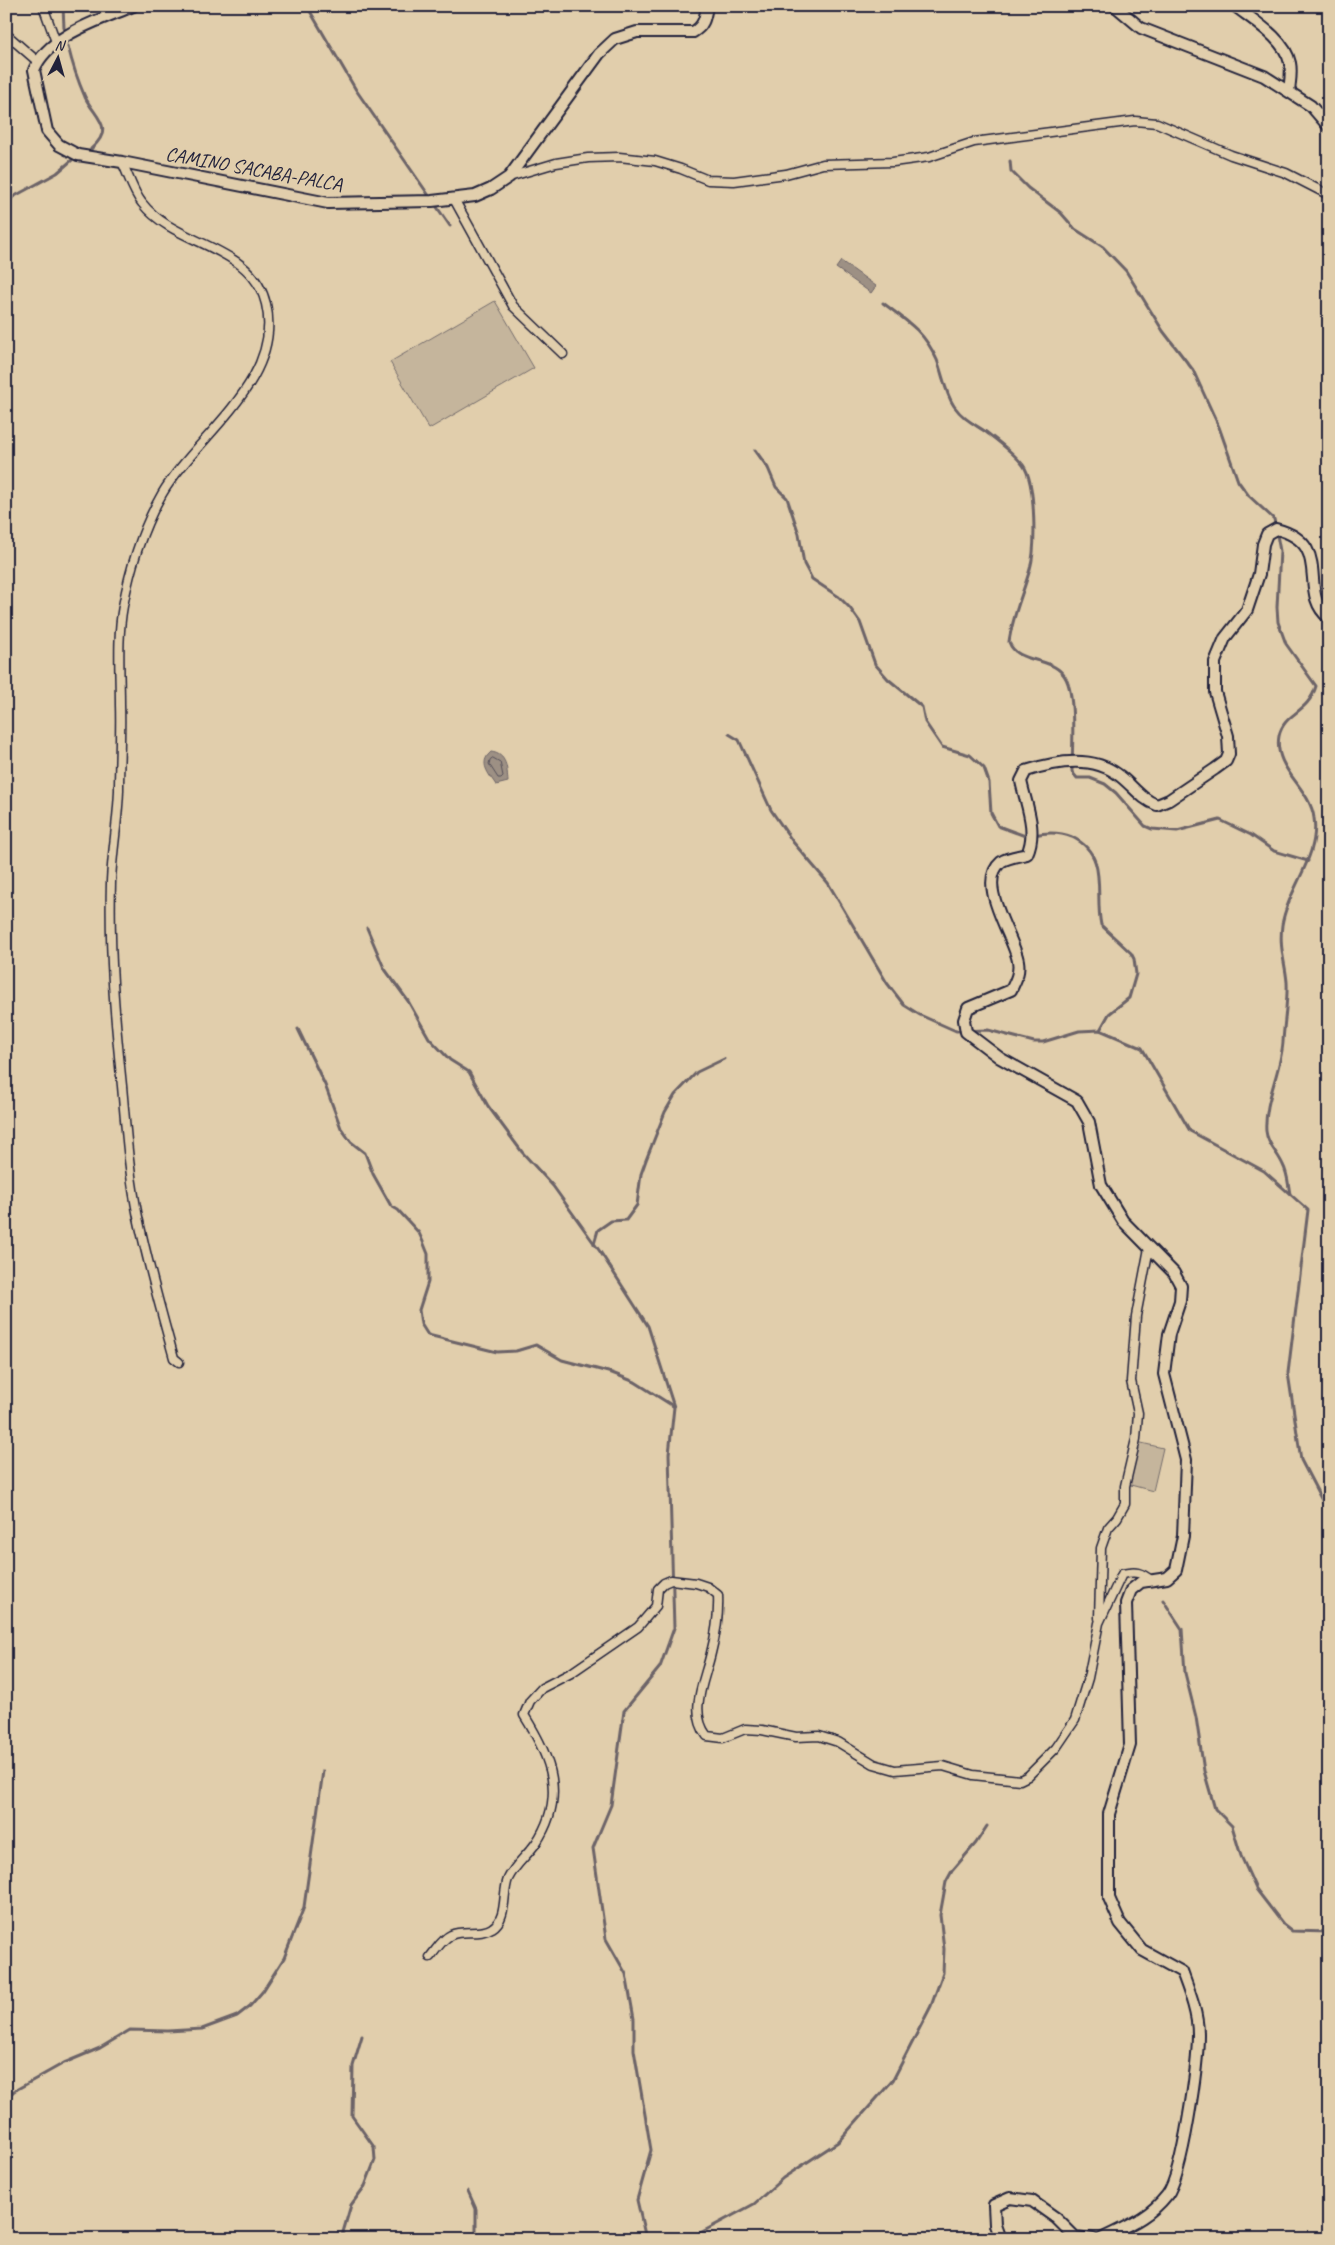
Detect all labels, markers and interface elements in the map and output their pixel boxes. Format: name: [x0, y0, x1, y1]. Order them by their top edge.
north arrow: [32, 32, 82, 82]
text: N: [54, 37, 67, 55]
street label: CAMINO SACABA-PALCA: [164, 141, 345, 197]

